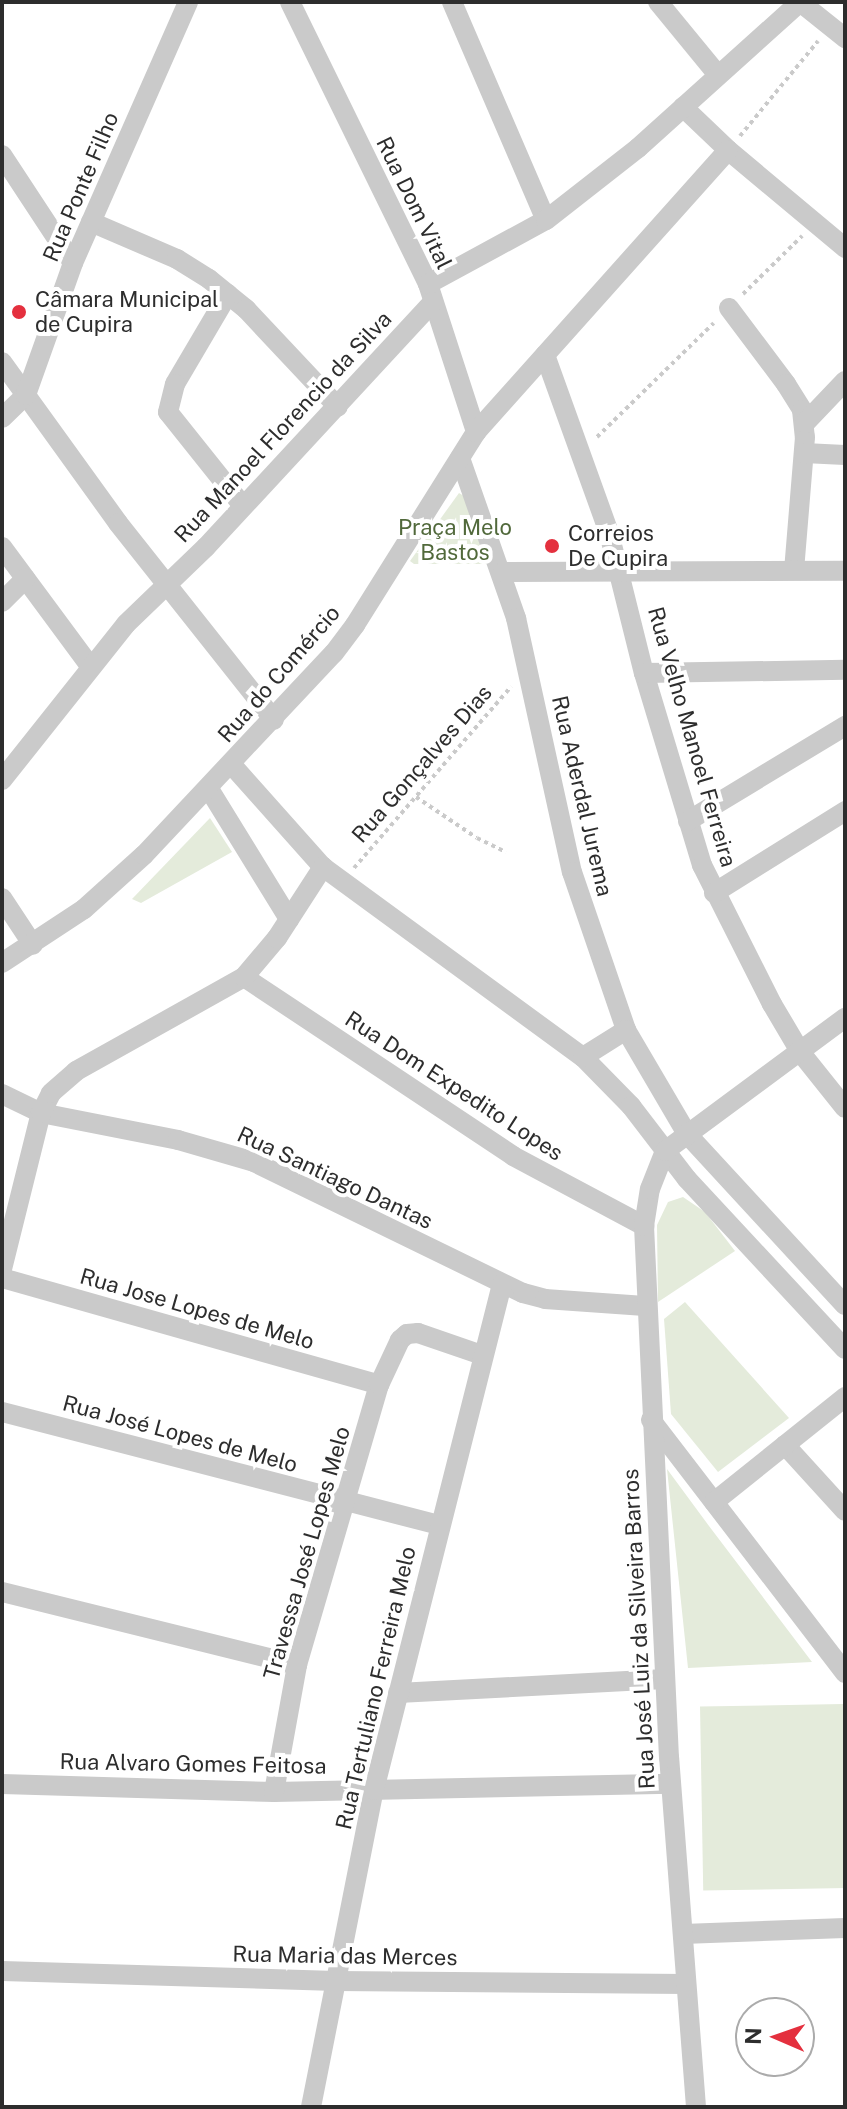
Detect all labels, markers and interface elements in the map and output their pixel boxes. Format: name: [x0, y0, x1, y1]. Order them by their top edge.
street label: Rua Ponte Filho: [38, 108, 124, 266]
street label: Rua Dom Vital: [370, 132, 458, 274]
place label: Câmara Municipal de Cupira: [35, 286, 219, 338]
marker: Câmara Municipal de Cupira: [10, 303, 28, 321]
street label: Rua Manoel Florencio da Silva: [169, 306, 397, 548]
park label: Praça Melo Bastos: [398, 514, 512, 566]
place label: Correios De Cupira: [568, 520, 668, 572]
marker: Correios De Cupira: [543, 537, 561, 555]
street label: Rua do Comércio: [212, 600, 346, 748]
street label: Rua Velho Manoel Ferreira: [642, 604, 742, 870]
street label: Rua Gonçalves Dias: [346, 680, 498, 848]
street label: Rua Aderdal Jurema: [546, 693, 618, 899]
street label: Rua Dom Expedito Lopes: [340, 1006, 568, 1166]
street label: Rua Santiago Dantas: [233, 1121, 437, 1235]
street label: Rua Jose Lopes de Melo: [77, 1263, 317, 1355]
street label: Rua José Lopes de Melo: [59, 1390, 301, 1478]
street label: Travessa José Lopes Melo: [258, 1423, 356, 1683]
street label: Rua José Luiz da Silveira Barros: [617, 1468, 661, 1790]
street label: Rua Tertuliano Ferreira Melo: [331, 1544, 421, 1832]
street label: Rua Alvaro Gomes Feitosa: [59, 1748, 327, 1780]
street label: Rua Maria das Merces: [232, 1941, 458, 1971]
north arrow: [735, 1997, 815, 2077]
text: N: [740, 2027, 766, 2045]

